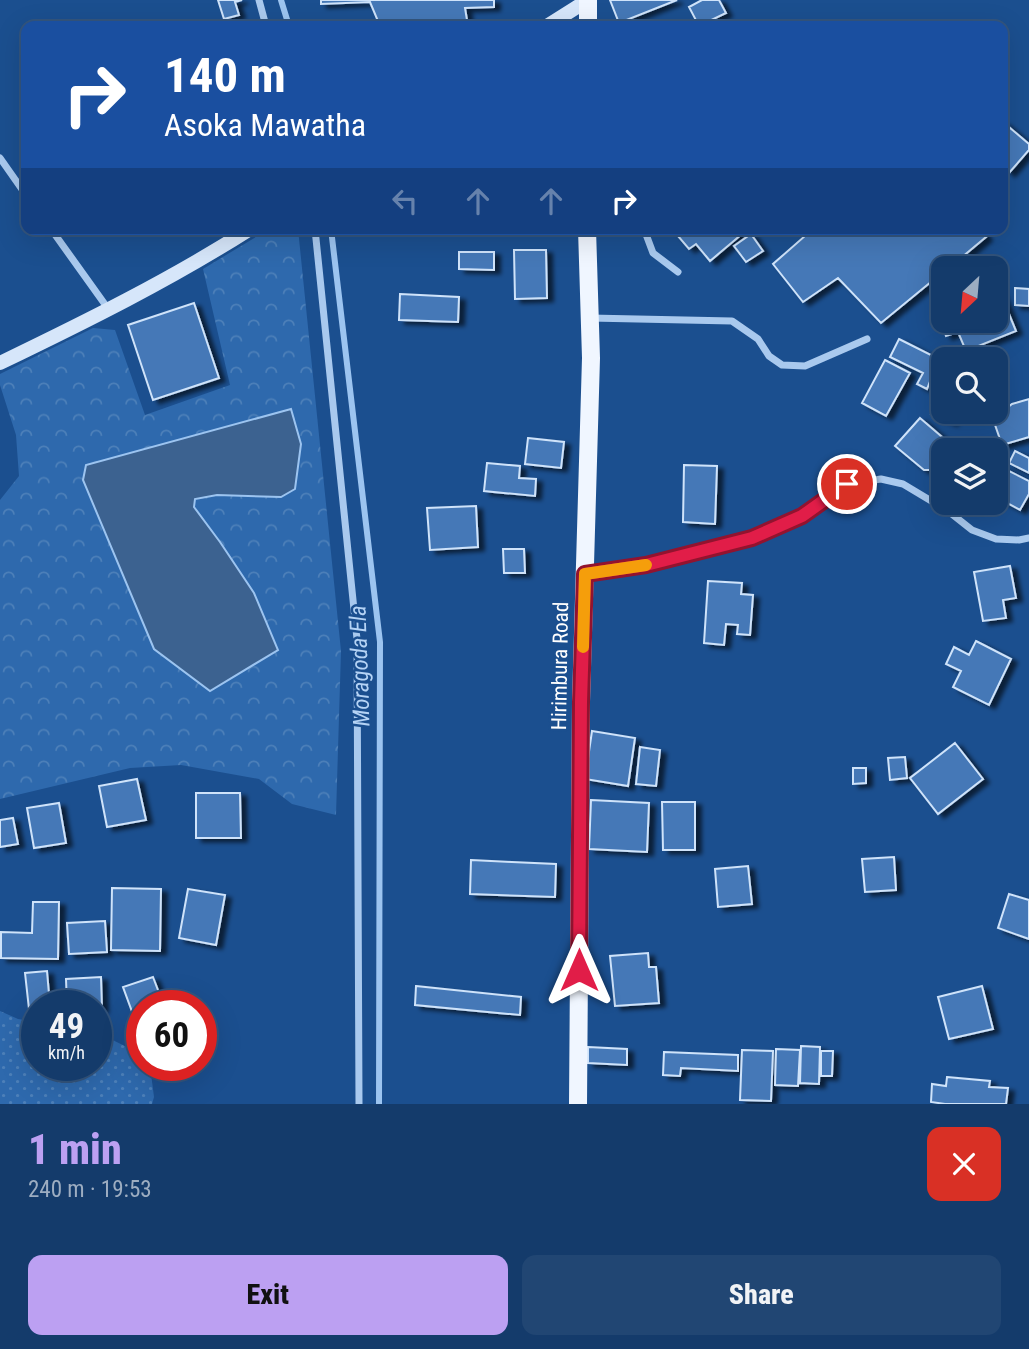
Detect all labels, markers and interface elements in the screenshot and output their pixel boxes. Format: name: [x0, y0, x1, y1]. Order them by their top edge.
text: 140 m: [164, 47, 286, 104]
icon: right: [49, 49, 140, 140]
text: Asoka Mawatha: [164, 106, 366, 144]
icon: left: [386, 182, 424, 220]
icon: ahead: [459, 182, 497, 220]
icon: ahead: [532, 182, 570, 220]
icon: right: [605, 182, 643, 220]
north arrow: [931, 256, 1008, 332]
map controls: [931, 256, 1008, 515]
button: search: [931, 347, 1008, 424]
button: layers: [931, 438, 1008, 515]
pin: [817, 454, 877, 514]
icon: arrive: [828, 465, 866, 503]
street label: Hirimbura Road: [547, 602, 573, 730]
water label: Moragoda Ela: [344, 605, 376, 727]
position arrow: [542, 933, 616, 1007]
speed limit sign: 60: [126, 990, 217, 1081]
text: 49: [49, 1006, 84, 1047]
text: km/h: [48, 1042, 85, 1063]
text: 1 min: [28, 1125, 122, 1174]
button: close: [927, 1127, 1001, 1201]
text: 240 m · 19:53: [28, 1176, 152, 1203]
button: Exit: [28, 1255, 508, 1335]
button: Share: [522, 1255, 1001, 1335]

